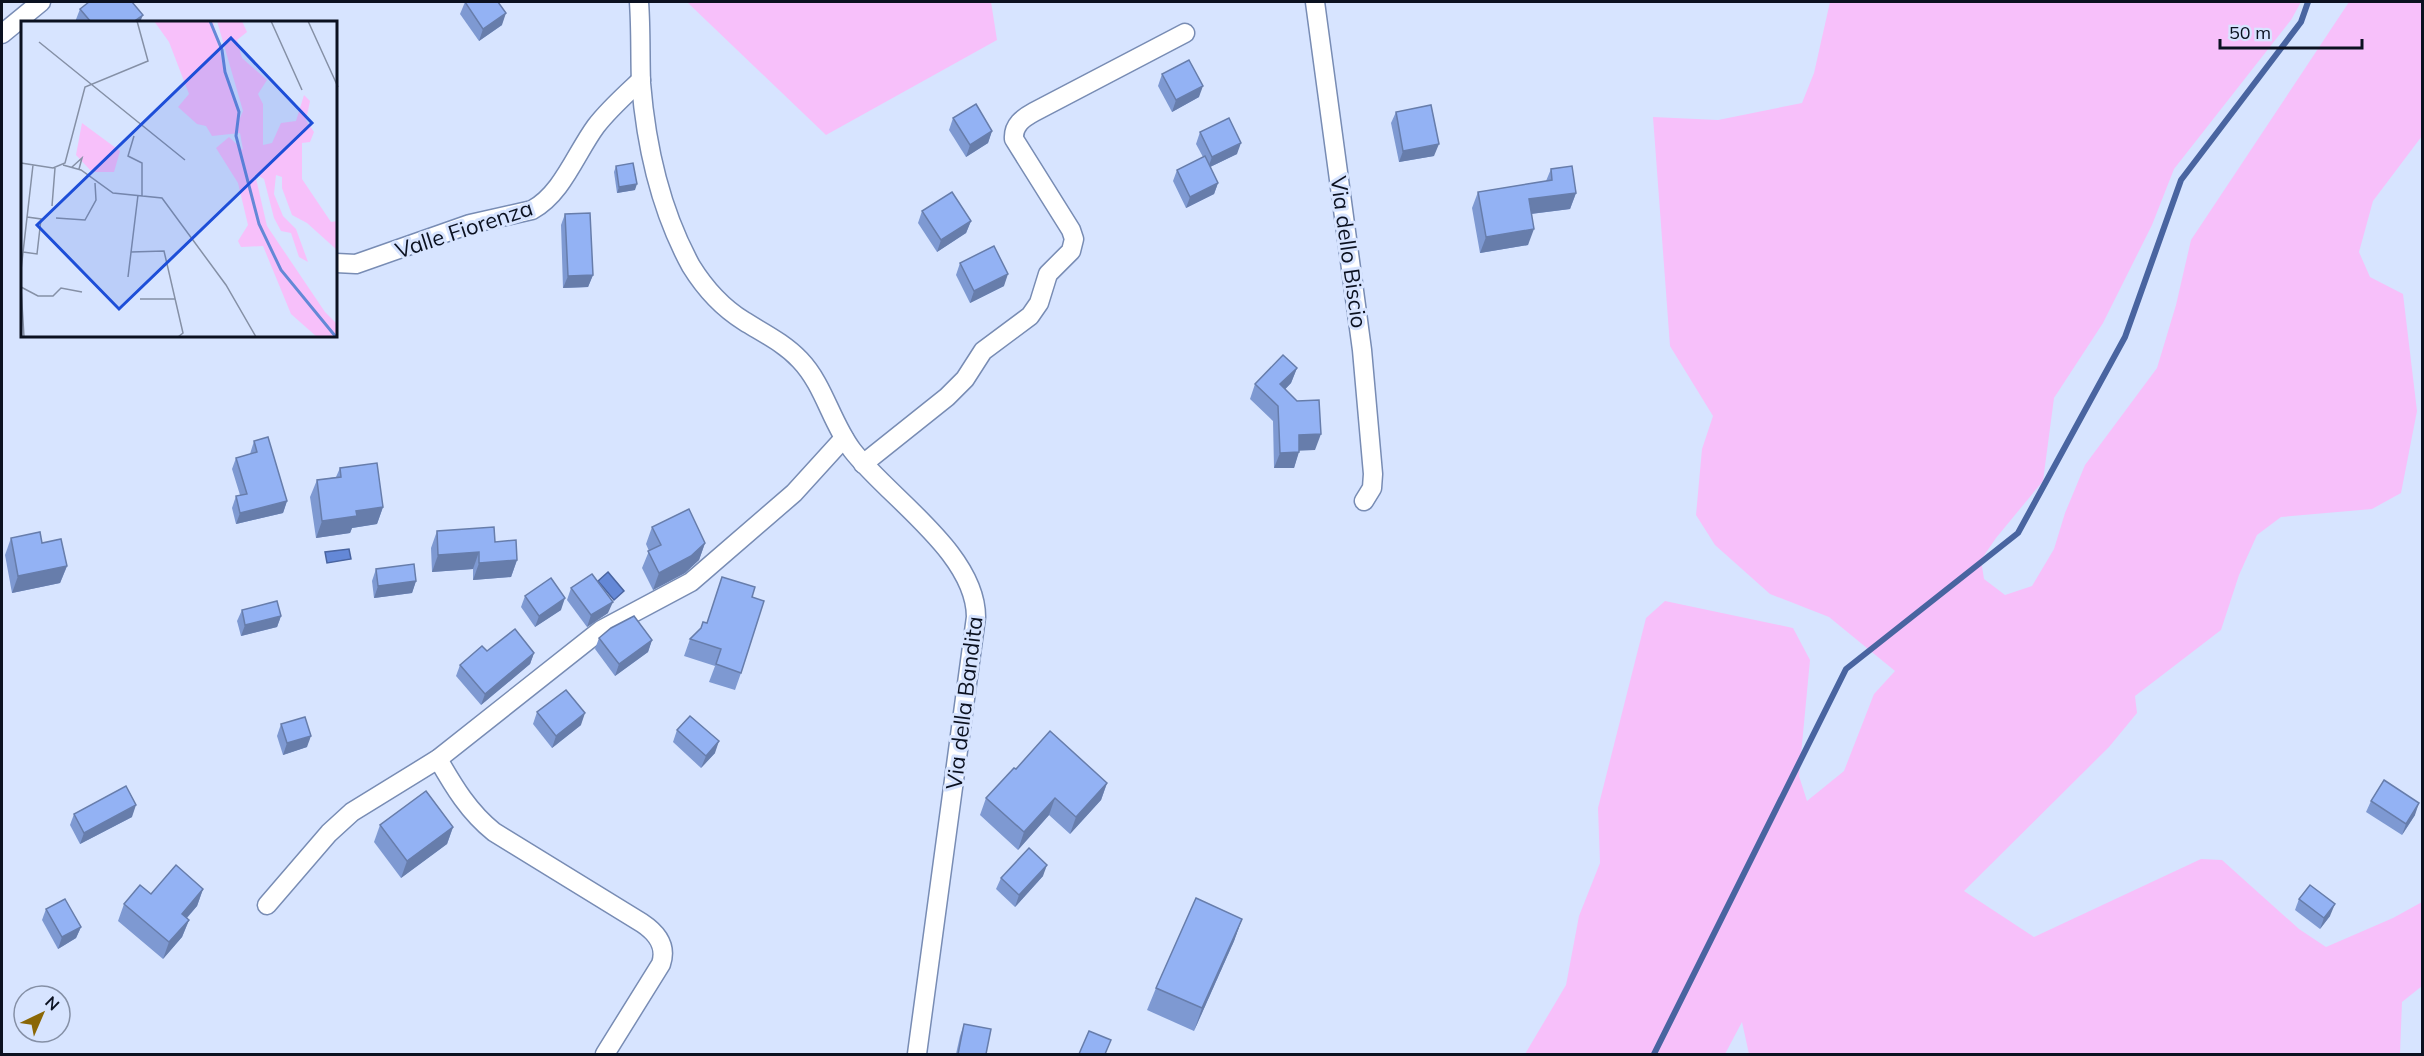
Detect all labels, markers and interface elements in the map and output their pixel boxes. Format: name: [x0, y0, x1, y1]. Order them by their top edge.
scale bar: [2220, 12, 2362, 50]
inset map: [21, 21, 338, 338]
text: 50 m: [2229, 21, 2271, 44]
street label: Via dello Biscio: [1324, 174, 1374, 330]
street label: Valle Fiorenza: [392, 194, 536, 264]
street label: Via della Bandita: [939, 615, 989, 791]
north arrow: [12, 984, 72, 1044]
text: N: [41, 992, 64, 1015]

